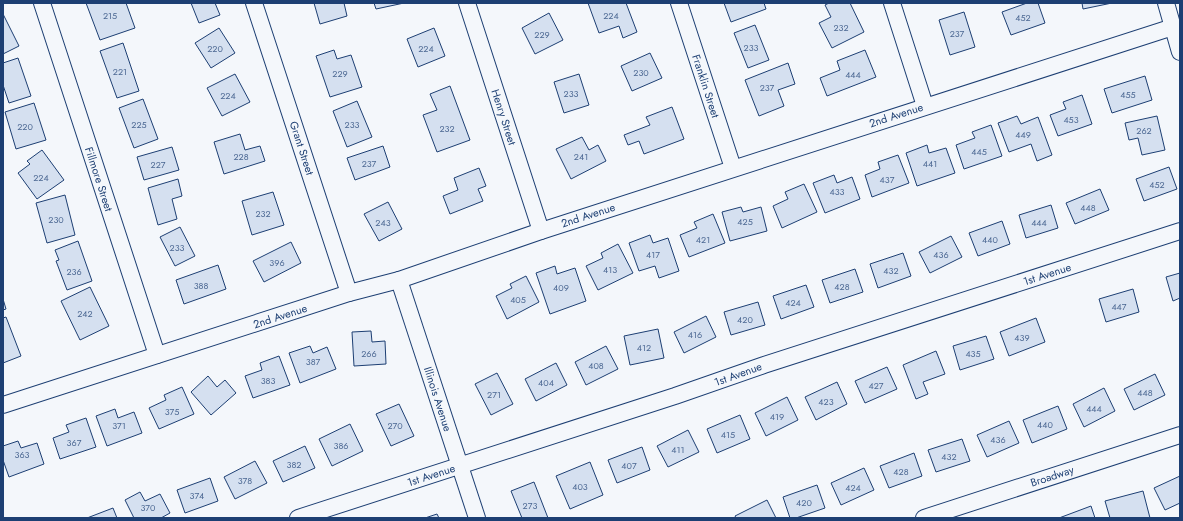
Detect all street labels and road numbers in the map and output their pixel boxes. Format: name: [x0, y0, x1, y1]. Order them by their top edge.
street label: Franklin Street: [688, 52, 724, 120]
street label: Henry Street: [487, 87, 521, 147]
street label: 2nd Avenue: [867, 99, 925, 131]
street label: Grant Street: [286, 119, 318, 177]
street label: Fillmore Street: [81, 145, 117, 214]
street label: 2nd Avenue: [559, 199, 617, 231]
street label: 1st Avenue: [1021, 259, 1073, 289]
street label: 2nd Avenue: [251, 300, 309, 332]
street label: 1st Avenue: [712, 358, 764, 390]
street label: Illinois Avenue: [420, 365, 456, 434]
street label: 1st Avenue: [405, 460, 457, 490]
street label: Broadway: [1028, 461, 1076, 491]

